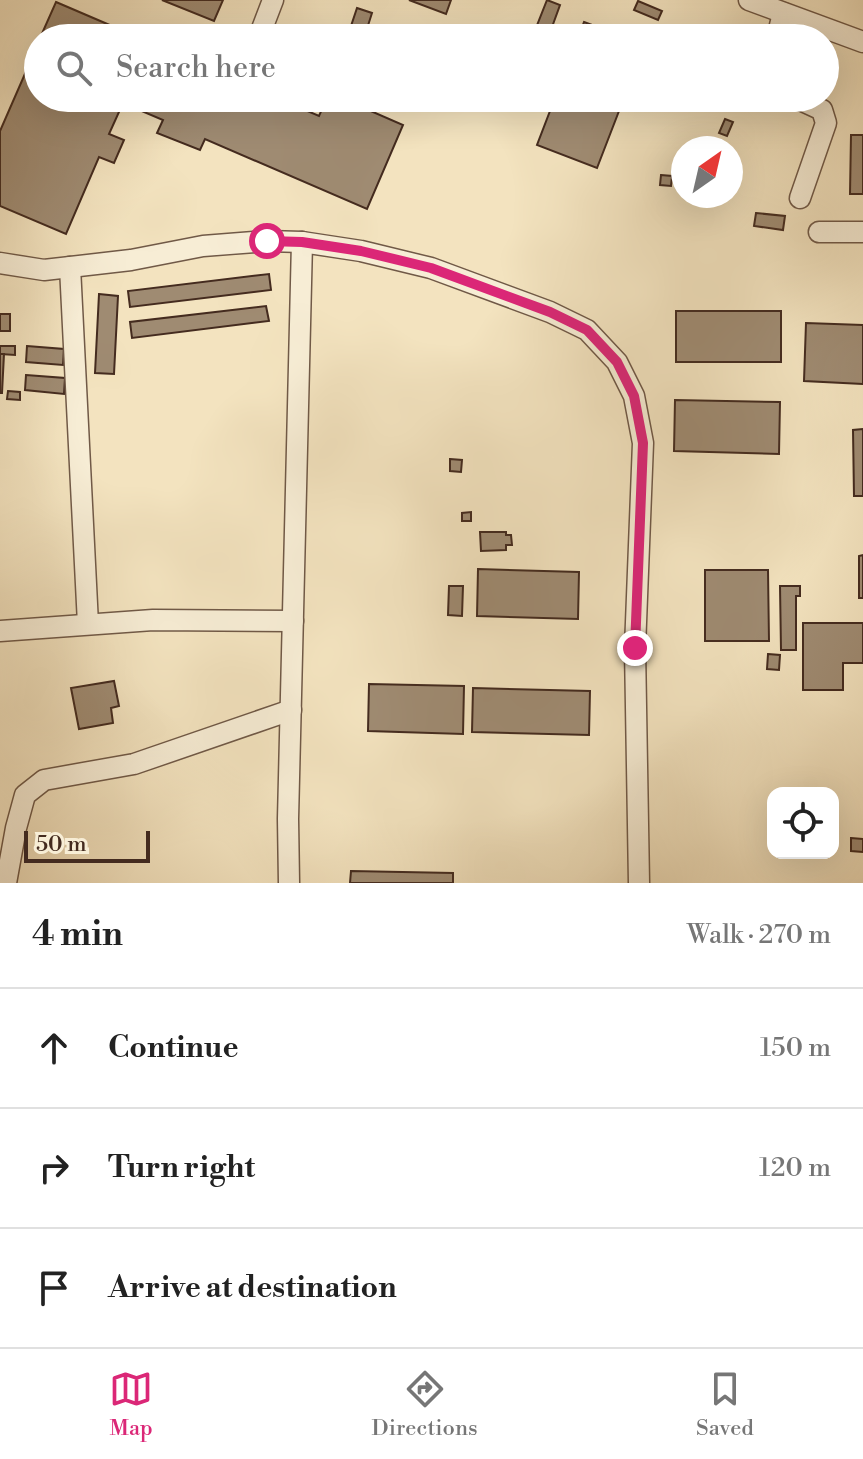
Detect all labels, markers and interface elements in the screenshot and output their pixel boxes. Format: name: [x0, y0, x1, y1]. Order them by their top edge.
search box: [24, 24, 839, 112]
icon: search: [52, 46, 96, 90]
text: Search here: [116, 49, 276, 87]
north arrow: [671, 136, 743, 208]
route start: [249, 223, 285, 259]
route end: [617, 630, 653, 666]
map controls: [767, 787, 839, 859]
button: locate: [767, 787, 839, 859]
scale bar: [24, 827, 150, 863]
text: 50 m: [36, 831, 87, 858]
text: 4 min: [32, 914, 123, 956]
text: Walk · 270 m: [687, 919, 831, 951]
icon: ahead: [32, 1026, 76, 1070]
text: Continue: [108, 1029, 239, 1067]
text: 150 m: [760, 1032, 831, 1064]
icon: right: [32, 1146, 76, 1190]
text: Turn right: [108, 1149, 255, 1187]
text: 120 m: [759, 1152, 831, 1184]
icon: arrive: [32, 1266, 76, 1310]
text: Arrive at destination: [108, 1269, 397, 1307]
tab: Map: [109, 1367, 153, 1442]
tab: Directions: [372, 1367, 478, 1442]
tab: Saved: [696, 1367, 754, 1442]

